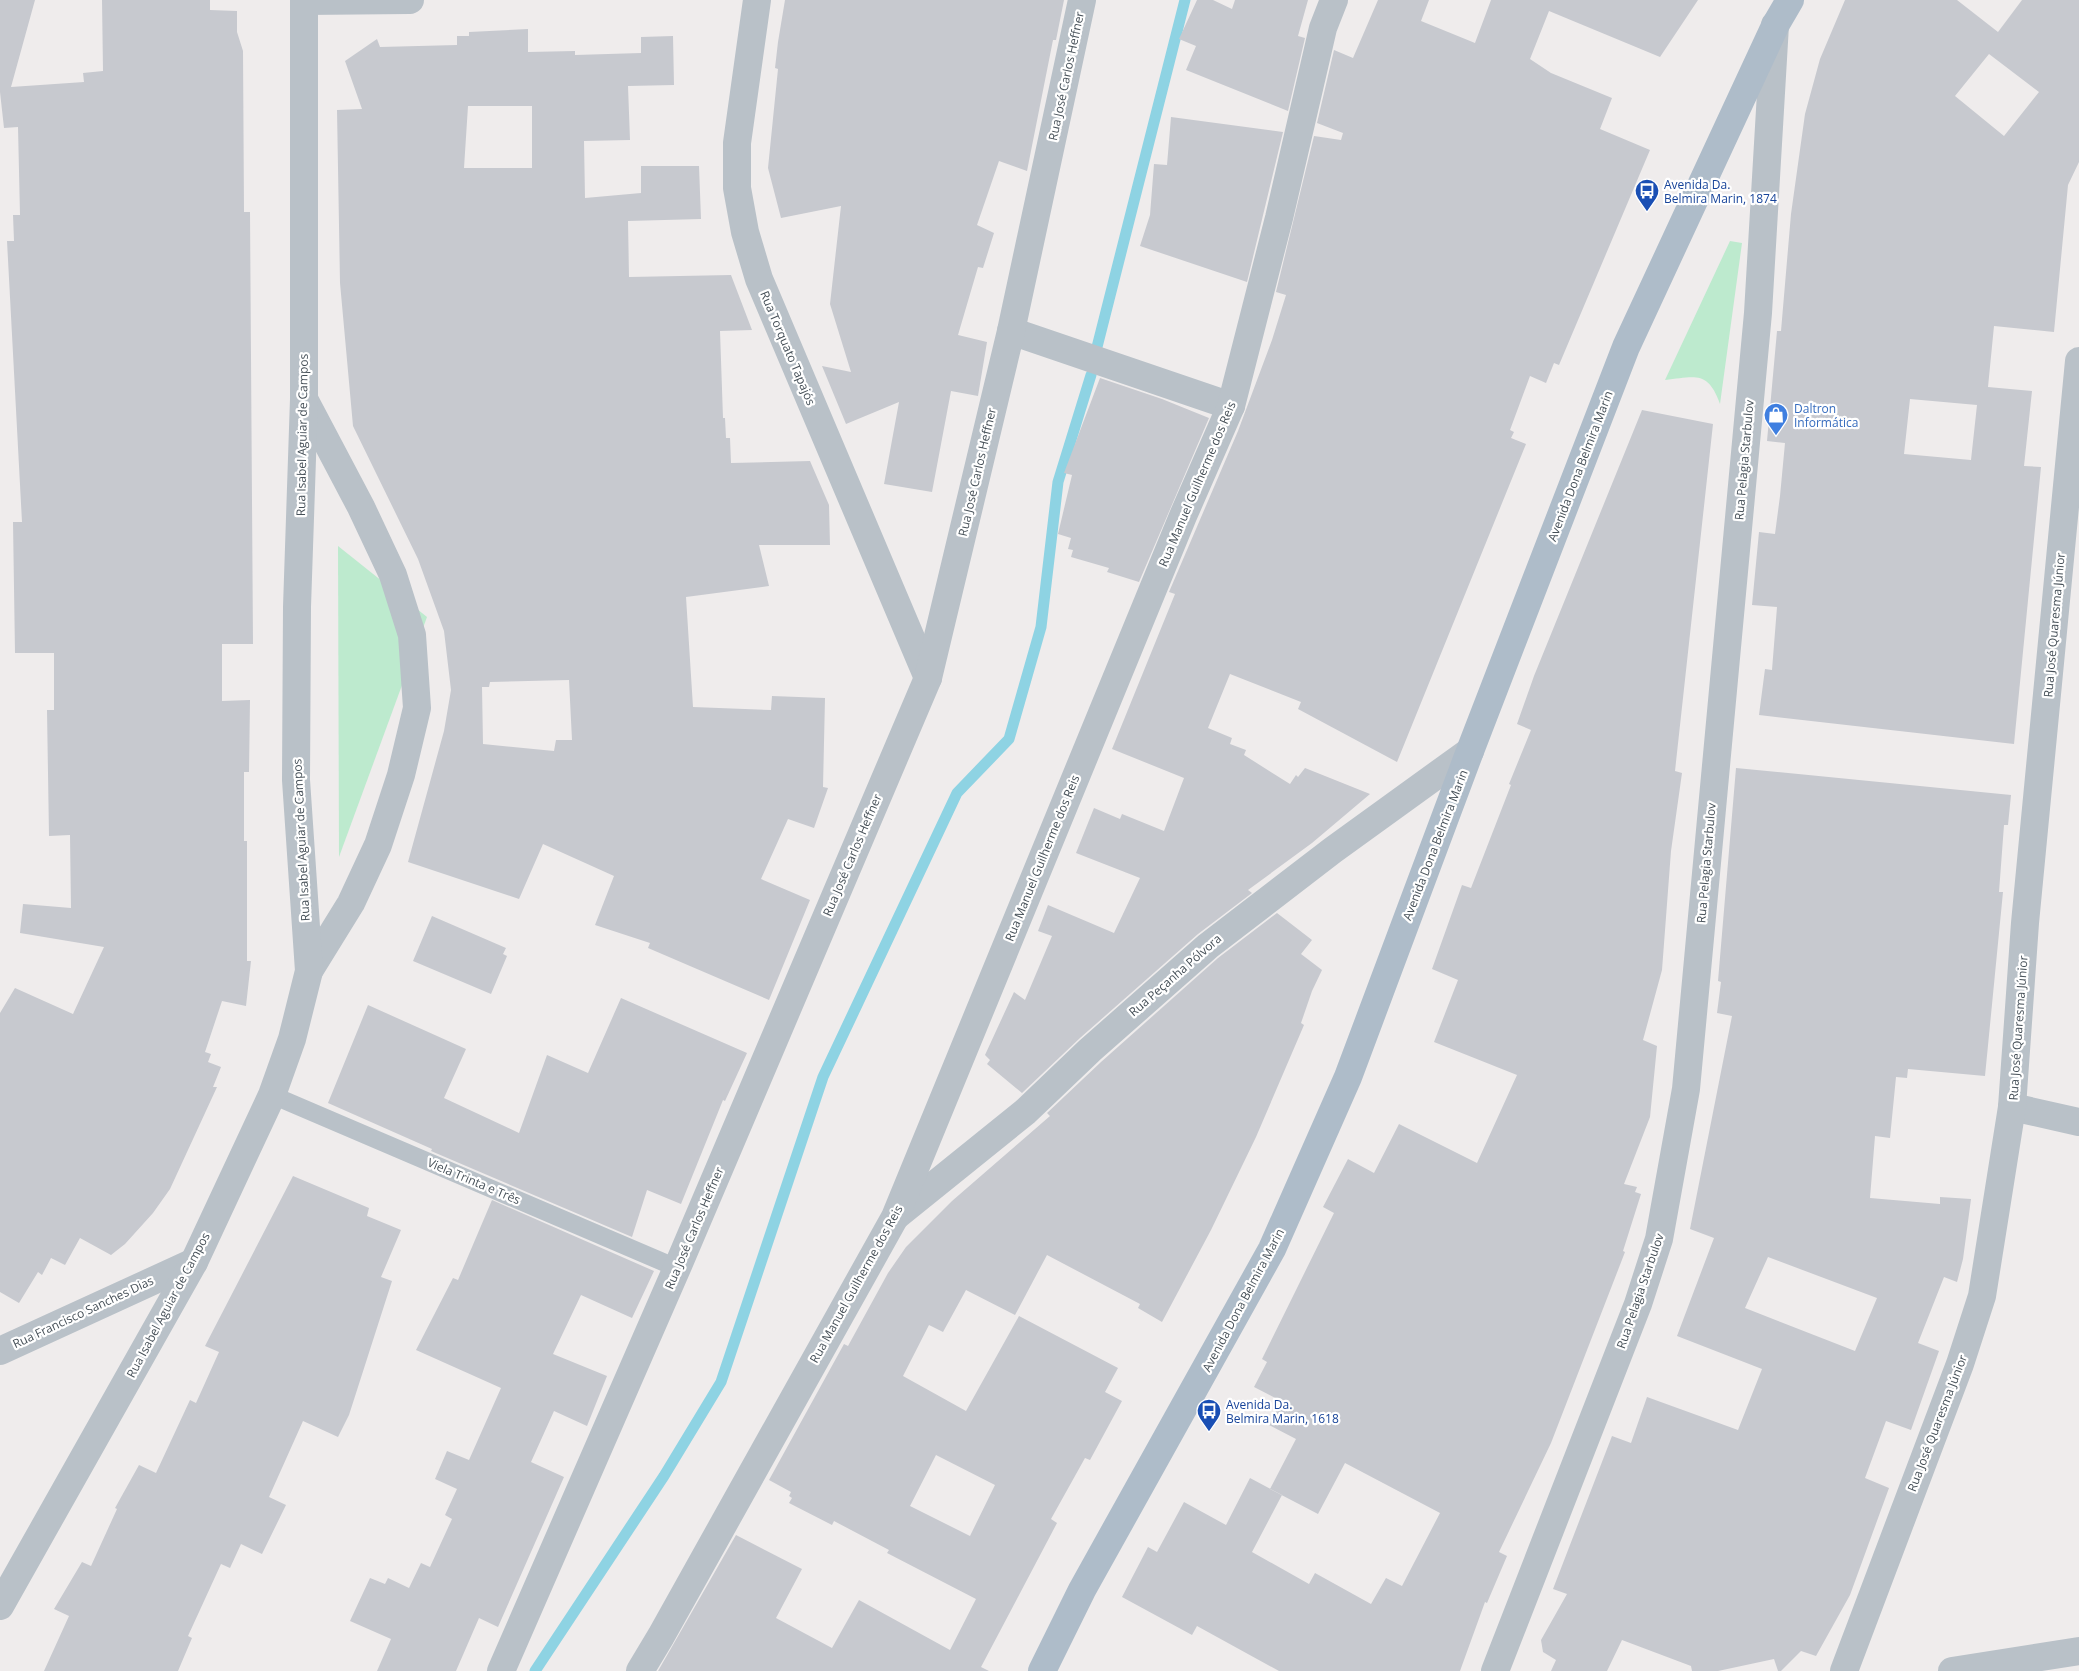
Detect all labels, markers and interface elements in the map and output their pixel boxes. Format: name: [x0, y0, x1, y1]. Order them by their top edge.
street label: Rua José Carlos Heffner: [1044, 10, 1088, 142]
place label: Avenida Da. Belmira Marin, 1874: [1664, 176, 1777, 207]
bus stop icon: Avenida Da. Belmira Marin, 1874: [1634, 178, 1660, 212]
street label: Rua Torquato Tapajós: [756, 288, 820, 408]
street label: Rua Isabel Aguiar de Campos: [292, 353, 312, 516]
street label: Avenida Dona Belmira Marin: [1543, 388, 1617, 544]
street label: Rua Manuel Guilherme dos Reis: [1154, 398, 1240, 569]
street label: Rua Pelagia Starbulov: [1730, 399, 1758, 521]
place label: Daltron Informática: [1794, 400, 1858, 431]
shop icon: Daltron Informática: [1763, 402, 1789, 436]
street label: Rua José Carlos Heffner: [954, 406, 1000, 538]
street label: Rua José Quaresma Júnior: [2039, 552, 2069, 698]
street label: Rua Isabel Aguiar de Campos: [288, 758, 314, 922]
street label: Avenida Dona Belmira Marin: [1398, 767, 1472, 923]
street label: Rua Manuel Guilherme dos Reis: [1001, 772, 1083, 944]
street label: Rua José Carlos Heffner: [818, 791, 886, 919]
street label: Rua Pelagia Starbulov: [1692, 802, 1720, 924]
street label: Rua Peçanha Pólvora: [1125, 930, 1225, 1020]
street label: Rua José Quaresma Júnior: [2004, 955, 2032, 1101]
street label: Viela Trinta e Três: [425, 1154, 523, 1208]
street label: Rua José Carlos Heffner: [660, 1164, 728, 1292]
street label: Rua Manuel Guilherme dos Reis: [805, 1202, 907, 1366]
street label: Avenida Dona Belmira Marin: [1198, 1225, 1288, 1375]
street label: Rua Isabel Aguiar de Campos: [122, 1229, 214, 1381]
street label: Rua Pelagia Starbulov: [1612, 1231, 1668, 1351]
street label: Rua Francisco Sanches Dias: [10, 1272, 156, 1352]
street label: Rua José Quaresma Júnior: [1903, 1352, 1971, 1494]
place label: Avenida Da. Belmira Marin, 1618: [1226, 1396, 1339, 1427]
bus stop icon: Avenida Da. Belmira Marin, 1618: [1196, 1398, 1222, 1432]

